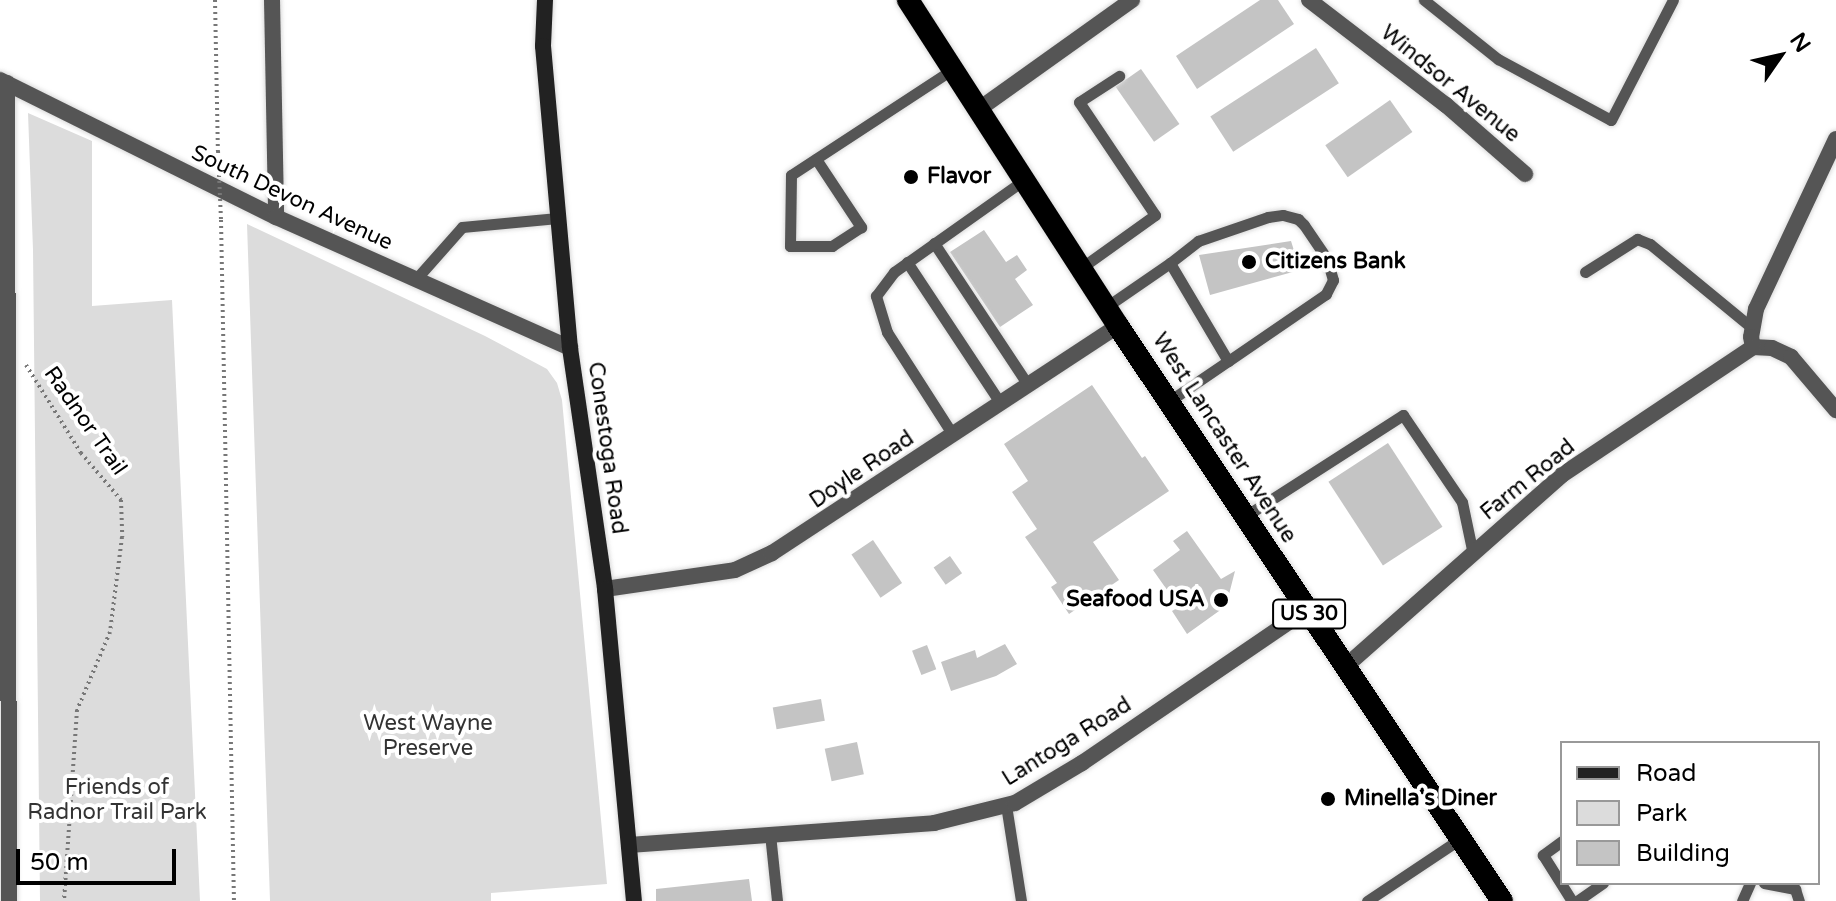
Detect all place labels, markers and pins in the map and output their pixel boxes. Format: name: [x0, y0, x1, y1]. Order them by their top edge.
place label: Flavor: [927, 164, 991, 190]
marker: Flavor: [902, 168, 920, 186]
place label: Citizens Bank: [1265, 249, 1406, 275]
marker: Citizens Bank: [1240, 253, 1258, 271]
place label: Seafood USA: [1066, 587, 1205, 613]
marker: Seafood USA: [1212, 591, 1230, 609]
place label: Minella's Diner: [1344, 786, 1497, 812]
marker: Minella's Diner: [1319, 790, 1337, 808]

